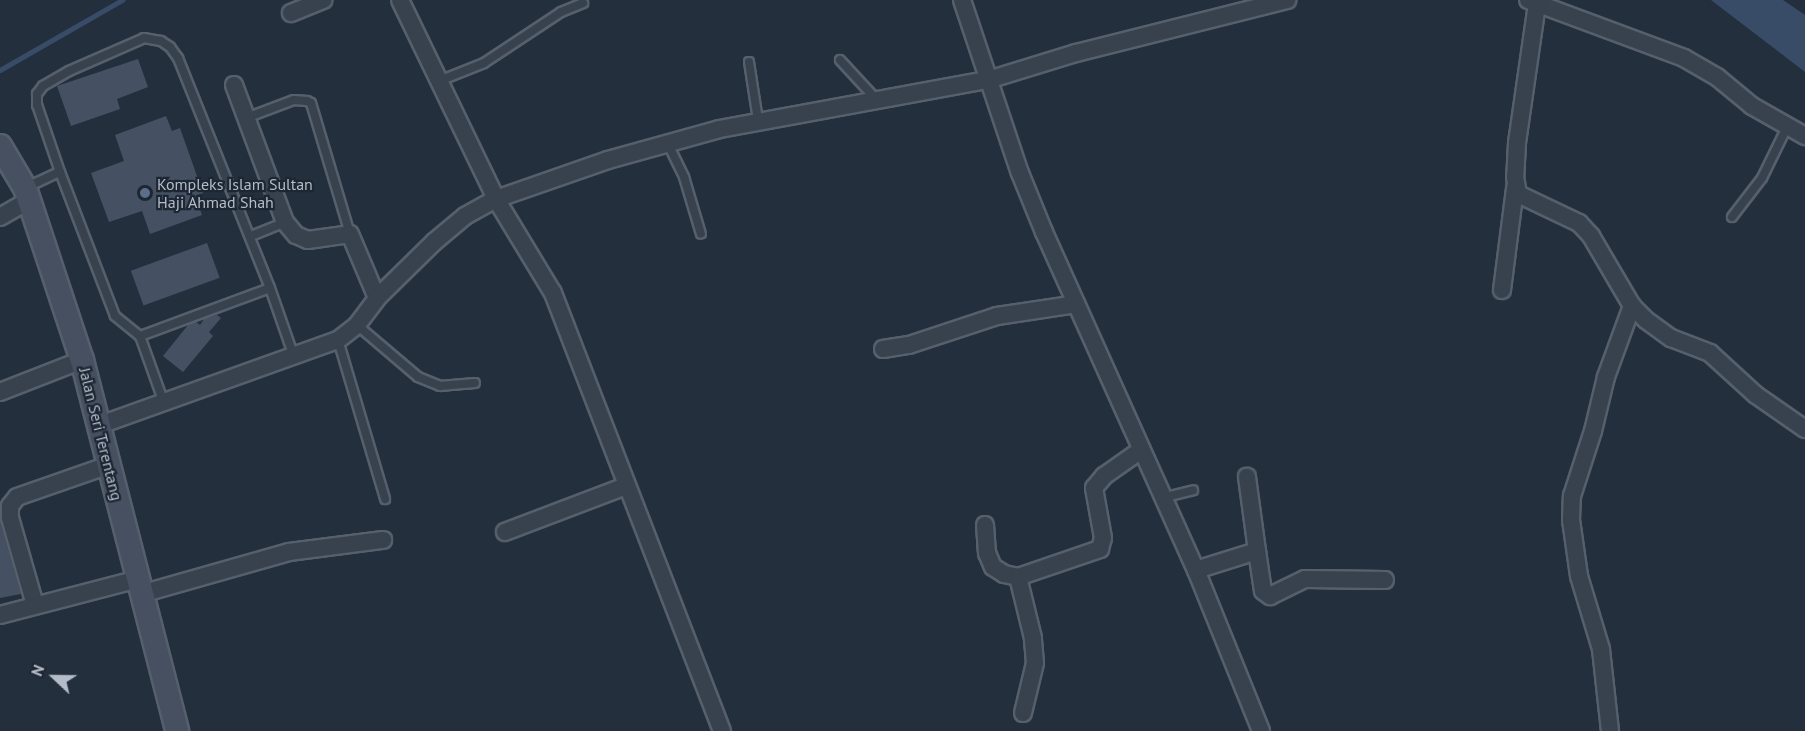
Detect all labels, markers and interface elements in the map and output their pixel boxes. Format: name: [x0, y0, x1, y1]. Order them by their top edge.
place label: Kompleks Islam Sultan Haji Ahmad Shah: [157, 174, 313, 212]
marker: Kompleks Islam Sultan Haji Ahmad Shah: [138, 186, 152, 200]
street label: Jalan Seri Terentang: [75, 365, 127, 503]
north arrow: [24, 647, 84, 707]
text: N: [26, 662, 49, 679]

